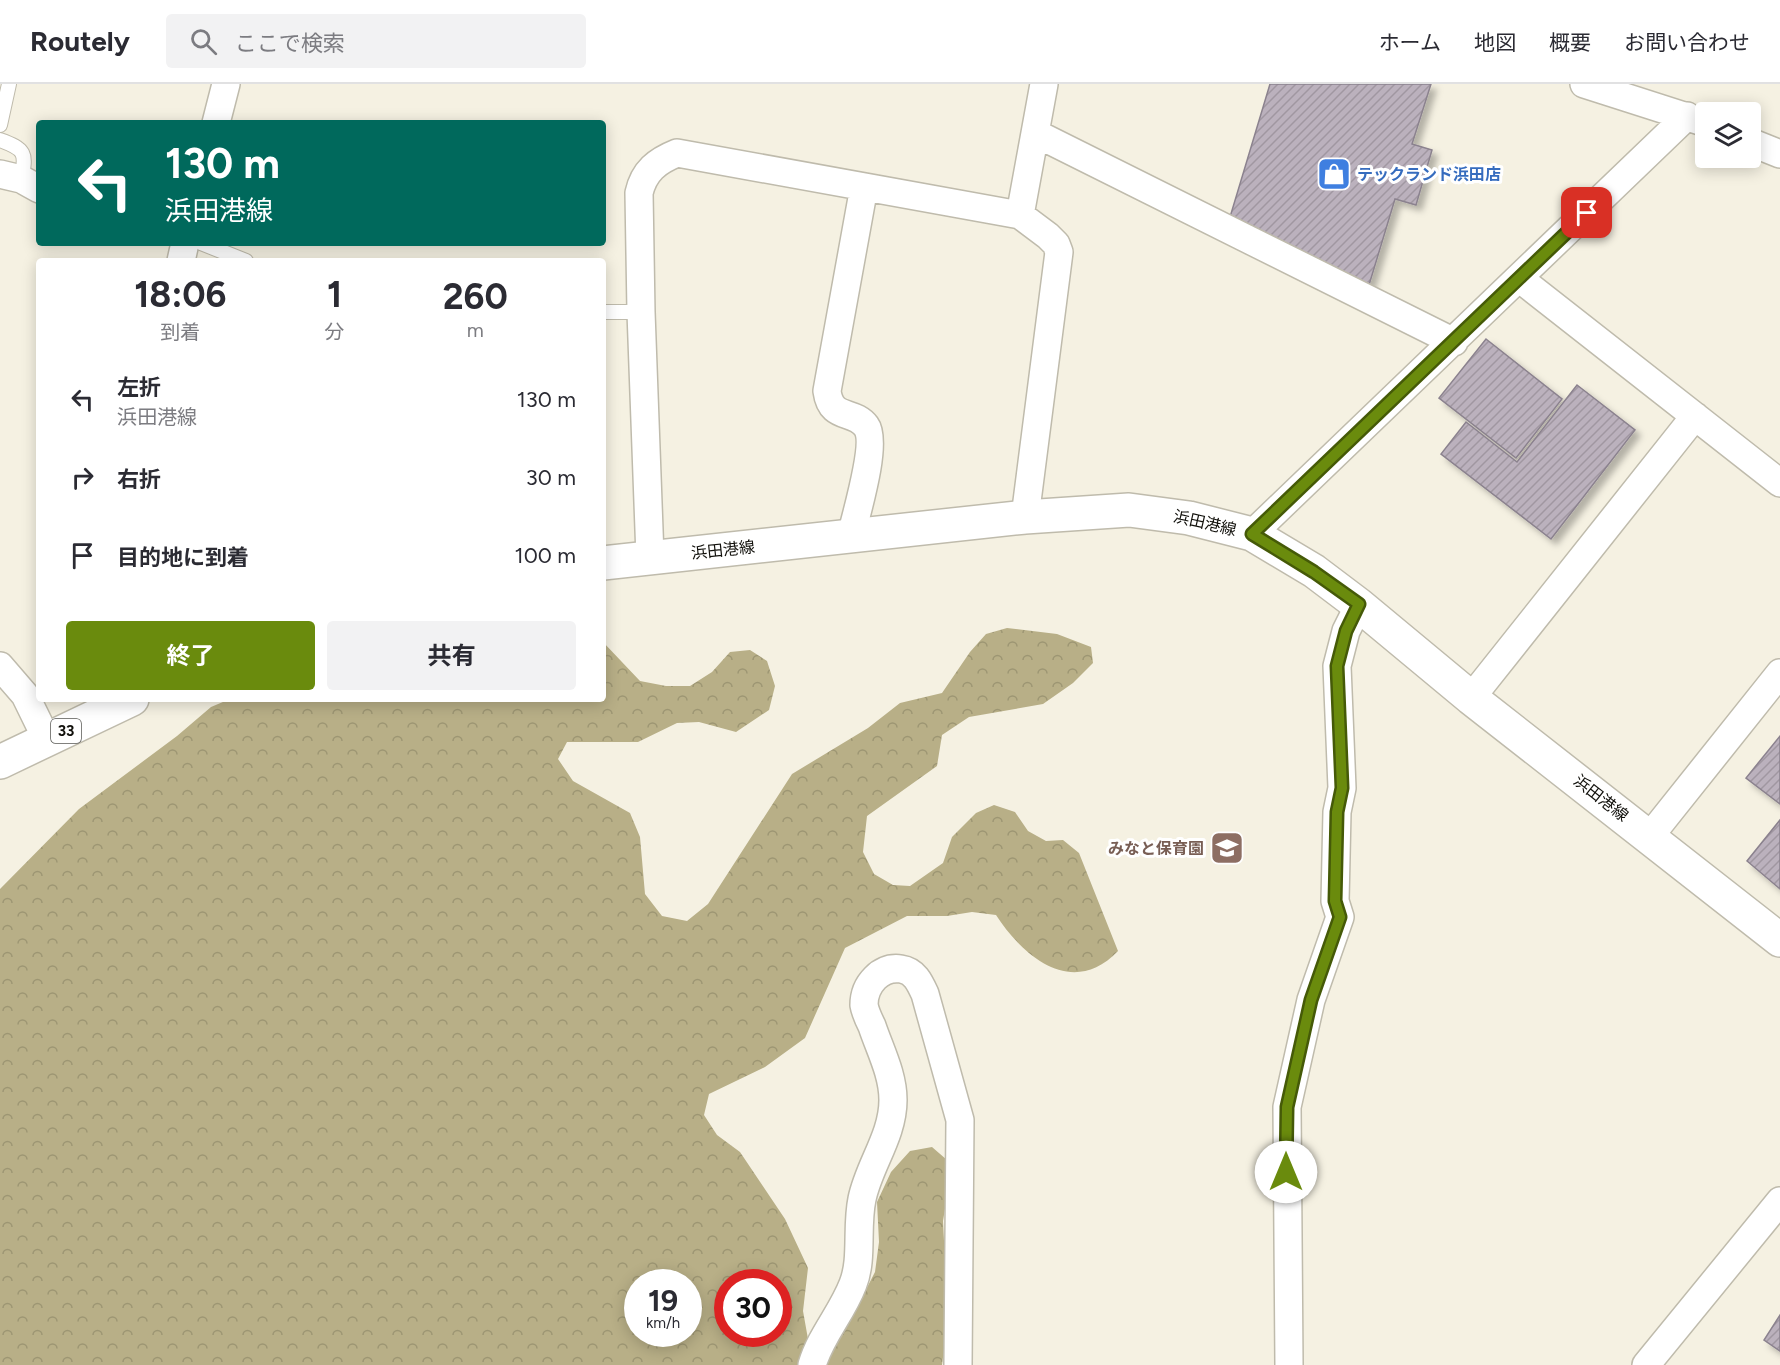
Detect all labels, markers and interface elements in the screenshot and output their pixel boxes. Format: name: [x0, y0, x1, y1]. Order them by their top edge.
search box: [166, 14, 586, 68]
text: Routely: [30, 24, 130, 58]
icon: search: [187, 25, 220, 58]
text: ここで検索: [235, 30, 345, 57]
text: ホーム: [1379, 30, 1441, 55]
text: 地図: [1474, 30, 1516, 55]
text: 概要: [1549, 30, 1591, 55]
text: お問い合わせ: [1624, 30, 1750, 55]
map controls: [1695, 102, 1761, 168]
button: layers: [1695, 102, 1761, 168]
text: 130 m: [165, 138, 280, 189]
icon: left: [66, 144, 144, 222]
shop icon: テックランド浜田店: [1316, 156, 1352, 192]
place label: テックランド浜田店: [1357, 165, 1501, 184]
pin: [1561, 187, 1612, 238]
text: 浜田港線: [165, 194, 273, 227]
icon: arrive: [1570, 196, 1603, 229]
text: 18:06: [134, 273, 226, 316]
text: 1: [327, 273, 342, 316]
text: 260: [443, 275, 508, 318]
text: m: [467, 318, 484, 342]
text: 到着: [160, 320, 200, 344]
text: 分: [325, 320, 345, 344]
text: 左折: [117, 374, 161, 401]
icon: left: [66, 383, 99, 416]
text: 130 m: [517, 386, 576, 413]
text: 浜田港線: [117, 405, 197, 429]
icon: right: [66, 461, 99, 494]
text: 30 m: [526, 464, 576, 491]
text: 右折: [117, 466, 161, 493]
street label: 浜田港線: [1172, 507, 1238, 539]
street label: 浜田港線: [690, 537, 756, 563]
icon: arrive: [66, 539, 99, 572]
text: 100 m: [515, 542, 576, 569]
text: 目的地に到着: [117, 544, 249, 571]
button: 終了: [66, 621, 315, 690]
button: 共有: [327, 621, 576, 690]
road number: 33: [51, 719, 81, 743]
street label: 浜田港線: [1570, 771, 1632, 825]
school or university icon: みなと保育園: [1209, 830, 1245, 866]
place label: みなと保育園: [1108, 839, 1204, 858]
position arrow: [1254, 1140, 1318, 1204]
speed limit sign: 30: [714, 1269, 792, 1347]
text: 19: [648, 1282, 678, 1319]
text: km/h: [646, 1314, 680, 1332]

